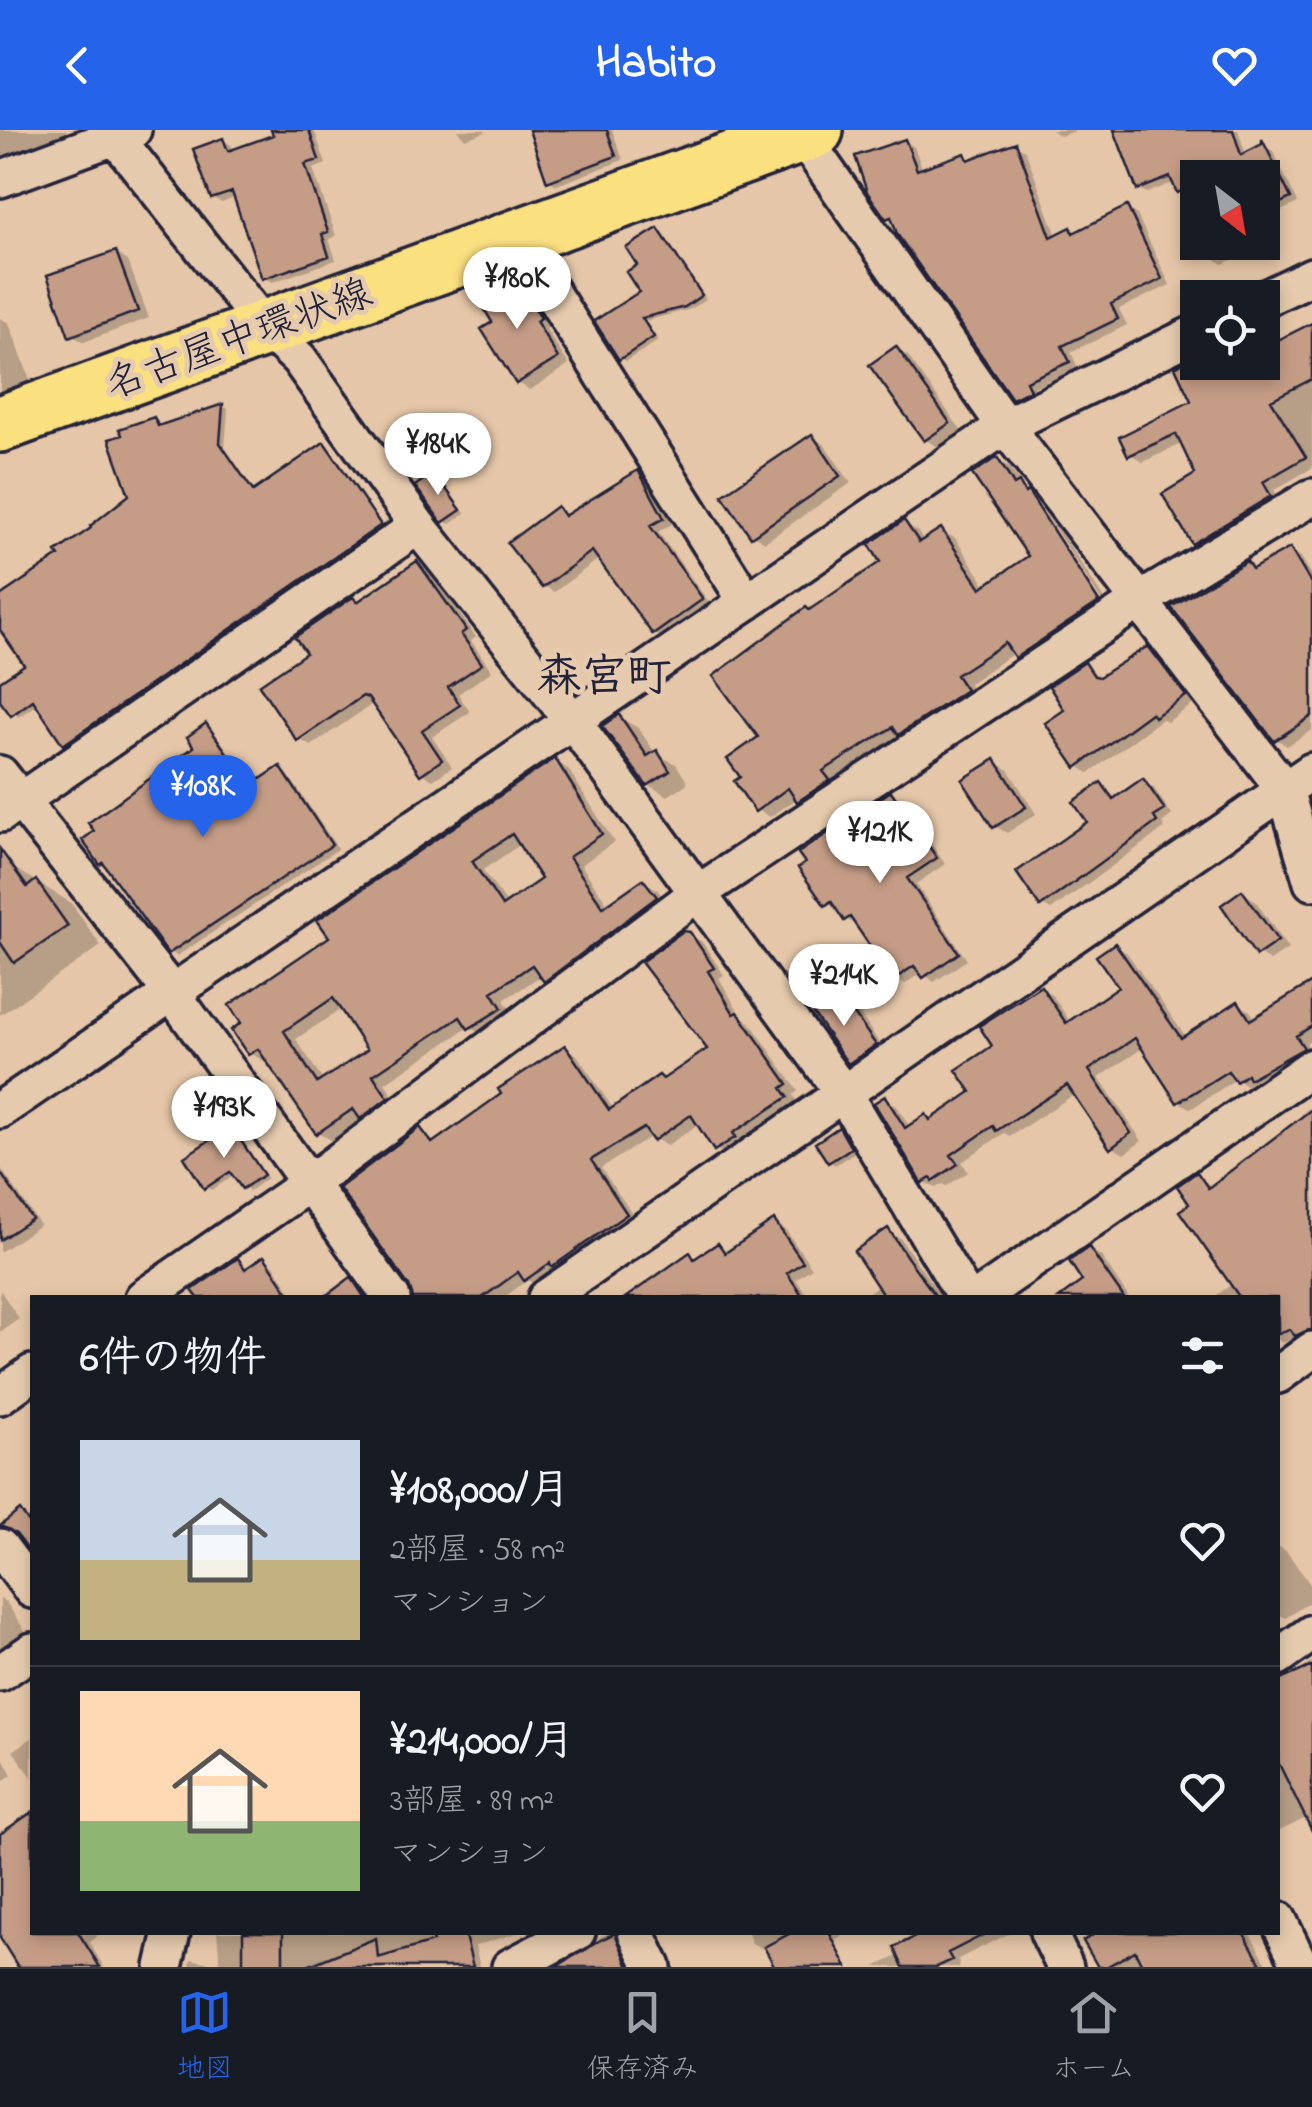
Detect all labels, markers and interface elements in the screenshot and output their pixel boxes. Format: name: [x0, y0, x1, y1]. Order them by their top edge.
text: Habito: [596, 32, 716, 98]
icon: back: [50, 38, 105, 93]
icon: heart: [1207, 38, 1262, 93]
north arrow: [1180, 160, 1280, 260]
map controls: [1180, 160, 1280, 380]
pin: ¥180K: [447, 247, 587, 332]
text: ¥180K: [485, 256, 549, 303]
street label: 名古屋中環状線: [98, 266, 381, 417]
button: locate: [1180, 280, 1280, 380]
pin: ¥184K: [368, 413, 508, 498]
text: ¥184K: [406, 422, 470, 469]
district label: 森宮町: [536, 646, 672, 712]
pin: ¥108K: [133, 755, 273, 840]
text: ¥108K: [171, 764, 235, 811]
pin: ¥121K: [810, 801, 950, 886]
text: ¥121K: [848, 810, 912, 857]
pin: ¥214K: [774, 944, 914, 1029]
text: ¥214K: [810, 953, 878, 1000]
pin: ¥193K: [154, 1076, 294, 1161]
text: ¥193K: [193, 1085, 255, 1132]
icon: filters: [1175, 1328, 1230, 1383]
text: 6件の物件: [80, 1329, 266, 1390]
text: ¥108,000/月: [390, 1461, 570, 1522]
icon: home: [160, 1480, 280, 1600]
icon: heart: [1175, 1513, 1230, 1568]
text: 2部屋 · 58 m²: [390, 1528, 565, 1575]
text: マンション: [390, 1581, 549, 1628]
text: ¥214,000/月: [390, 1712, 575, 1773]
icon: home: [160, 1731, 280, 1851]
icon: heart: [1175, 1764, 1230, 1819]
text: 3部屋 · 89 m²: [390, 1779, 554, 1826]
text: マンション: [390, 1832, 549, 1879]
tab: 地図: [177, 1985, 233, 2091]
tab: 保存済み: [587, 1985, 699, 2091]
tab: ホーム: [1052, 1985, 1135, 2091]

